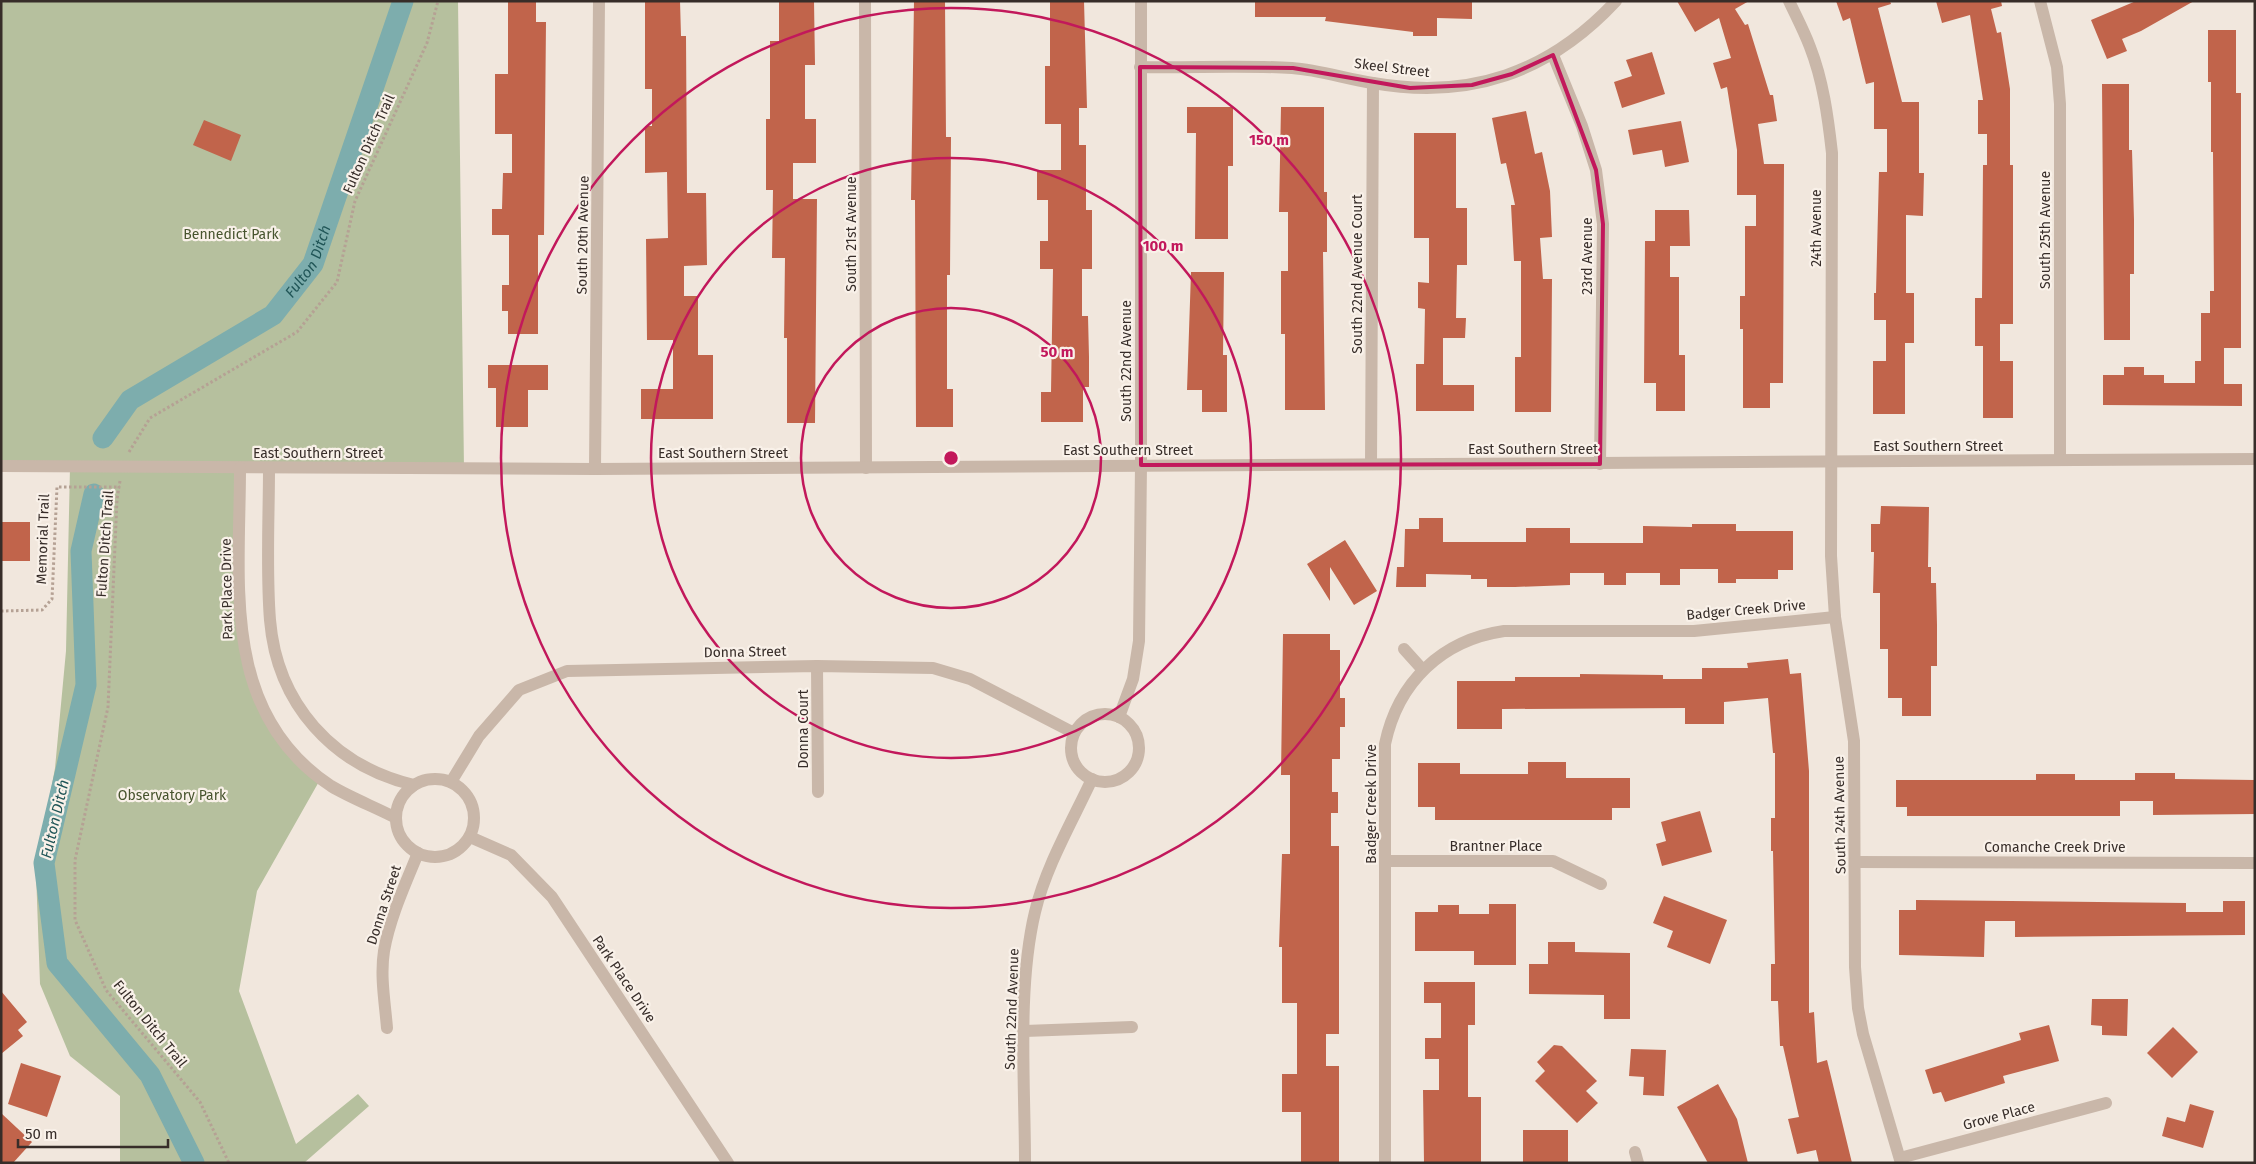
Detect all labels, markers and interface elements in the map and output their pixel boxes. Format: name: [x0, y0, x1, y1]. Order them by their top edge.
street label: Skeel Street: [1353, 55, 1432, 81]
street label: Fulton Ditch Trail: [339, 92, 399, 196]
text: 150 m: [1249, 131, 1289, 149]
street label: South 25th Avenue: [2037, 171, 2054, 289]
street label: South 20th Avenue: [573, 175, 593, 295]
street label: South 21st Avenue: [843, 176, 860, 292]
street label: 24th Avenue: [1808, 189, 1825, 267]
street label: South 22nd Avenue Court: [1349, 193, 1366, 354]
street label: 23rd Avenue: [1579, 217, 1596, 295]
water label: Fulton Ditch: [281, 223, 335, 301]
park label: Bennedict Park: [183, 226, 280, 243]
text: 100 m: [1143, 237, 1183, 255]
street label: South 22nd Avenue: [1118, 300, 1135, 422]
text: 50 m: [1040, 343, 1074, 361]
street label: East Southern Street: [1873, 438, 2004, 455]
street label: East Southern Street: [1468, 441, 1599, 458]
street label: East Southern Street: [1063, 442, 1194, 459]
street label: East Southern Street: [253, 445, 384, 462]
street label: East Southern Street: [658, 445, 789, 462]
centre of rings: [942, 449, 960, 467]
street label: Fulton Ditch Trail: [93, 490, 117, 598]
street label: Memorial Trail: [33, 493, 53, 585]
street label: Park Place Drive: [218, 538, 236, 640]
street label: Badger Creek Drive: [1686, 596, 1806, 624]
street label: Donna Street: [703, 643, 788, 661]
street label: Donna Court: [795, 688, 812, 769]
street label: Badger Creek Drive: [1363, 744, 1380, 864]
street label: South 24th Avenue: [1830, 756, 1850, 874]
water label: Fulton Ditch: [37, 778, 73, 860]
park label: Observatory Park: [118, 787, 227, 804]
street label: Brantner Place: [1450, 838, 1542, 855]
street label: Comanche Creek Drive: [1984, 839, 2126, 856]
street label: Donna Street: [363, 862, 405, 947]
street label: Park Place Drive: [589, 932, 659, 1026]
street label: South 22nd Avenue: [1001, 948, 1023, 1070]
street label: Fulton Ditch Trail: [110, 977, 190, 1071]
street label: Grove Place: [1961, 1098, 2037, 1134]
scale bar: [18, 1116, 168, 1148]
text: 50 m: [25, 1125, 58, 1143]

